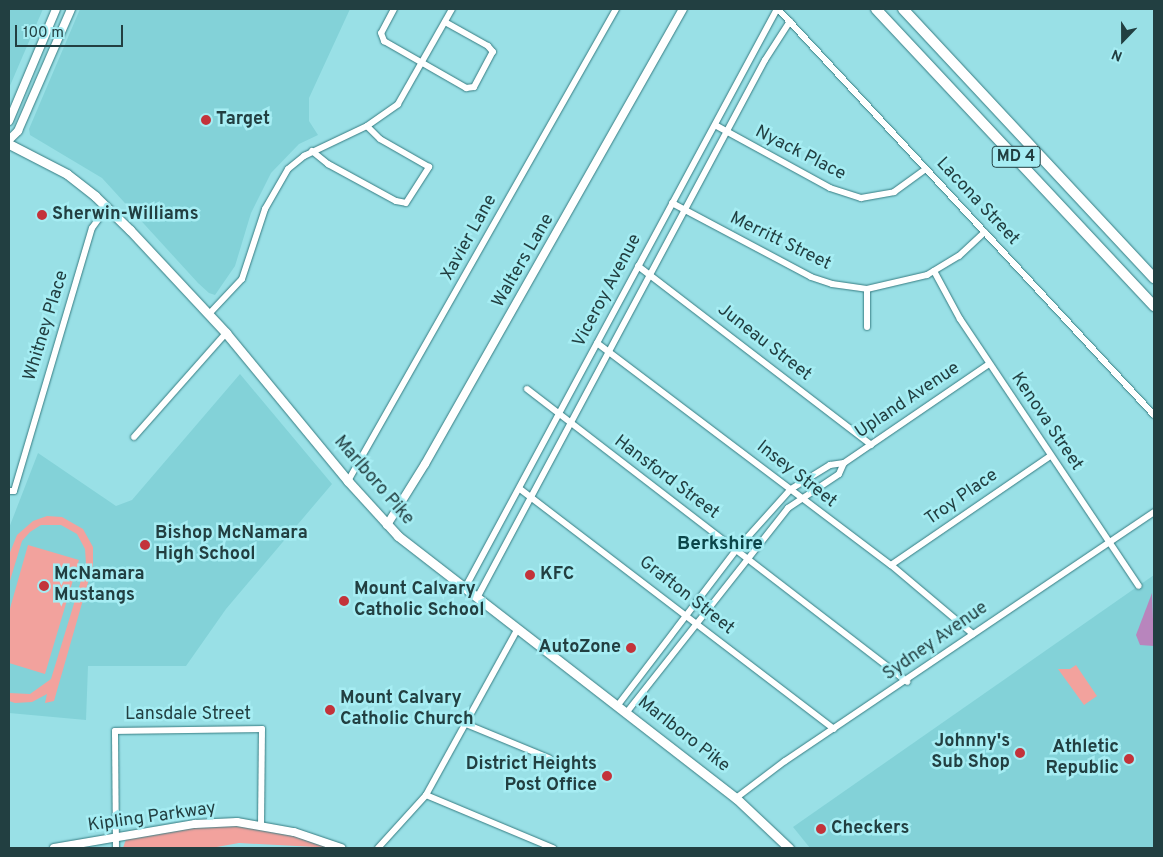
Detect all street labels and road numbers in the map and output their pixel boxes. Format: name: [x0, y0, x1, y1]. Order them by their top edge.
street label: Nyack Place: [751, 122, 849, 186]
road number: MD 4: [991, 144, 1041, 170]
street label: Lacona Street: [931, 154, 1023, 250]
street label: Xavier Lane: [438, 191, 502, 285]
street label: Merritt Street: [726, 208, 834, 276]
street label: Walters Lane: [488, 210, 560, 312]
street label: Viceroy Avenue: [569, 230, 647, 352]
street label: Whitney Place: [20, 268, 74, 384]
street label: Juneau Street: [713, 300, 815, 386]
street label: Upland Avenue: [851, 358, 965, 444]
street label: Kenova Street: [1005, 369, 1087, 475]
street label: Hansford Street: [609, 431, 723, 525]
street label: Marlboro Pike: [328, 432, 418, 530]
street label: Insey Street: [751, 437, 841, 513]
street label: Troy Place: [921, 465, 1003, 531]
street label: Grafton Street: [634, 552, 738, 640]
street label: Sydney Avenue: [879, 598, 993, 686]
street label: Marlboro Pike: [633, 692, 733, 778]
street label: Lansdale Street: [125, 704, 251, 726]
street label: Kipling Parkway: [87, 798, 217, 838]

